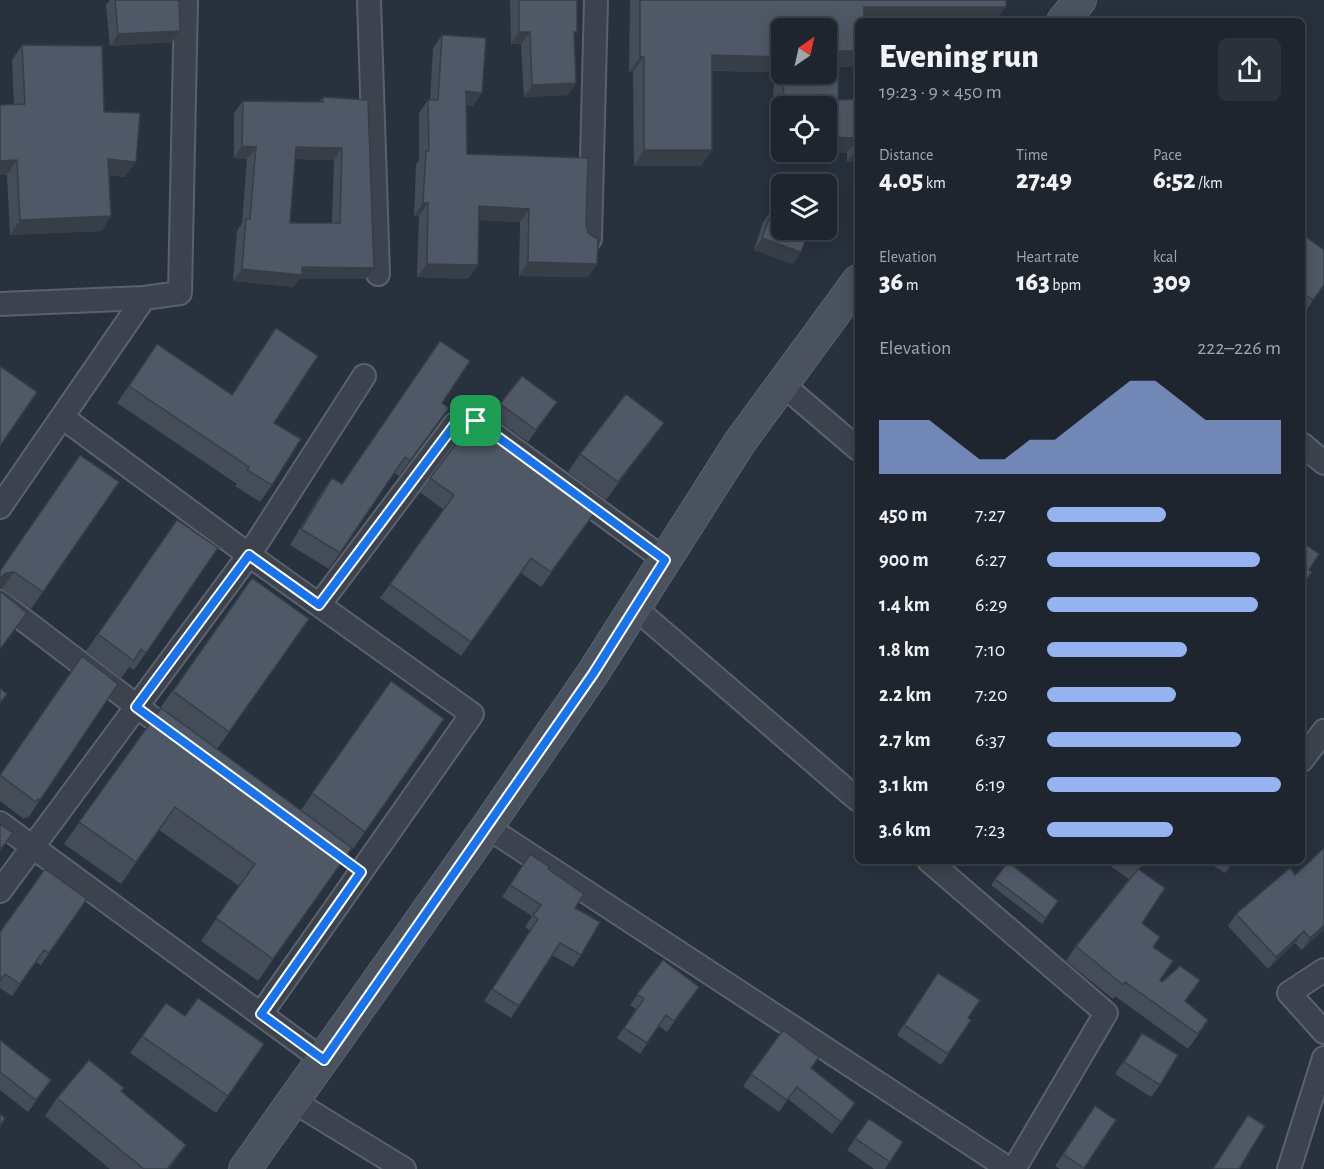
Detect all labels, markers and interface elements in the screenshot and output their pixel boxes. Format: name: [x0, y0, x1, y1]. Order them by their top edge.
north arrow: [771, 18, 837, 84]
map controls: [771, 18, 837, 240]
button: share: [1218, 38, 1281, 101]
text: Evening run: [879, 41, 1039, 74]
text: 19:23 · 9 × 450 m: [879, 82, 1002, 102]
button: locate: [771, 96, 837, 162]
text: Distance: [879, 147, 933, 163]
text: Time: [1016, 147, 1048, 163]
text: Pace: [1153, 147, 1182, 163]
text: 4.05: [879, 167, 923, 193]
text: 27:49: [1016, 167, 1072, 193]
text: 6:52: [1153, 167, 1195, 193]
button: layers: [771, 174, 837, 240]
text: km: [923, 175, 946, 191]
text: /km: [1195, 175, 1223, 191]
text: Elevation: [879, 249, 937, 265]
text: Heart rate: [1016, 249, 1079, 265]
text: kcal: [1153, 249, 1177, 265]
text: 36: [879, 269, 903, 295]
text: 163: [1016, 269, 1050, 295]
text: 309: [1153, 269, 1191, 295]
text: m: [903, 277, 919, 293]
text: bpm: [1050, 277, 1081, 293]
text: Elevation: [879, 338, 951, 358]
text: 222–226 m: [1197, 338, 1281, 358]
pin: [450, 395, 501, 446]
icon: arrive: [459, 404, 492, 437]
text: 450 m: [879, 505, 927, 525]
text: 7:27: [975, 505, 1005, 525]
text: 900 m: [879, 550, 929, 570]
text: 6:27: [975, 550, 1006, 570]
text: 1.4 km: [879, 595, 930, 615]
text: 6:29: [975, 595, 1007, 615]
text: 1.8 km: [879, 640, 930, 660]
text: 7:10: [975, 640, 1005, 660]
text: 2.2 km: [879, 685, 931, 705]
text: 7:20: [975, 685, 1008, 705]
text: 2.7 km: [879, 730, 931, 750]
text: 6:37: [975, 730, 1006, 750]
text: 3.1 km: [879, 775, 928, 795]
text: 6:19: [975, 775, 1005, 795]
text: 3.6 km: [879, 820, 931, 840]
text: 7:23: [975, 820, 1005, 840]

